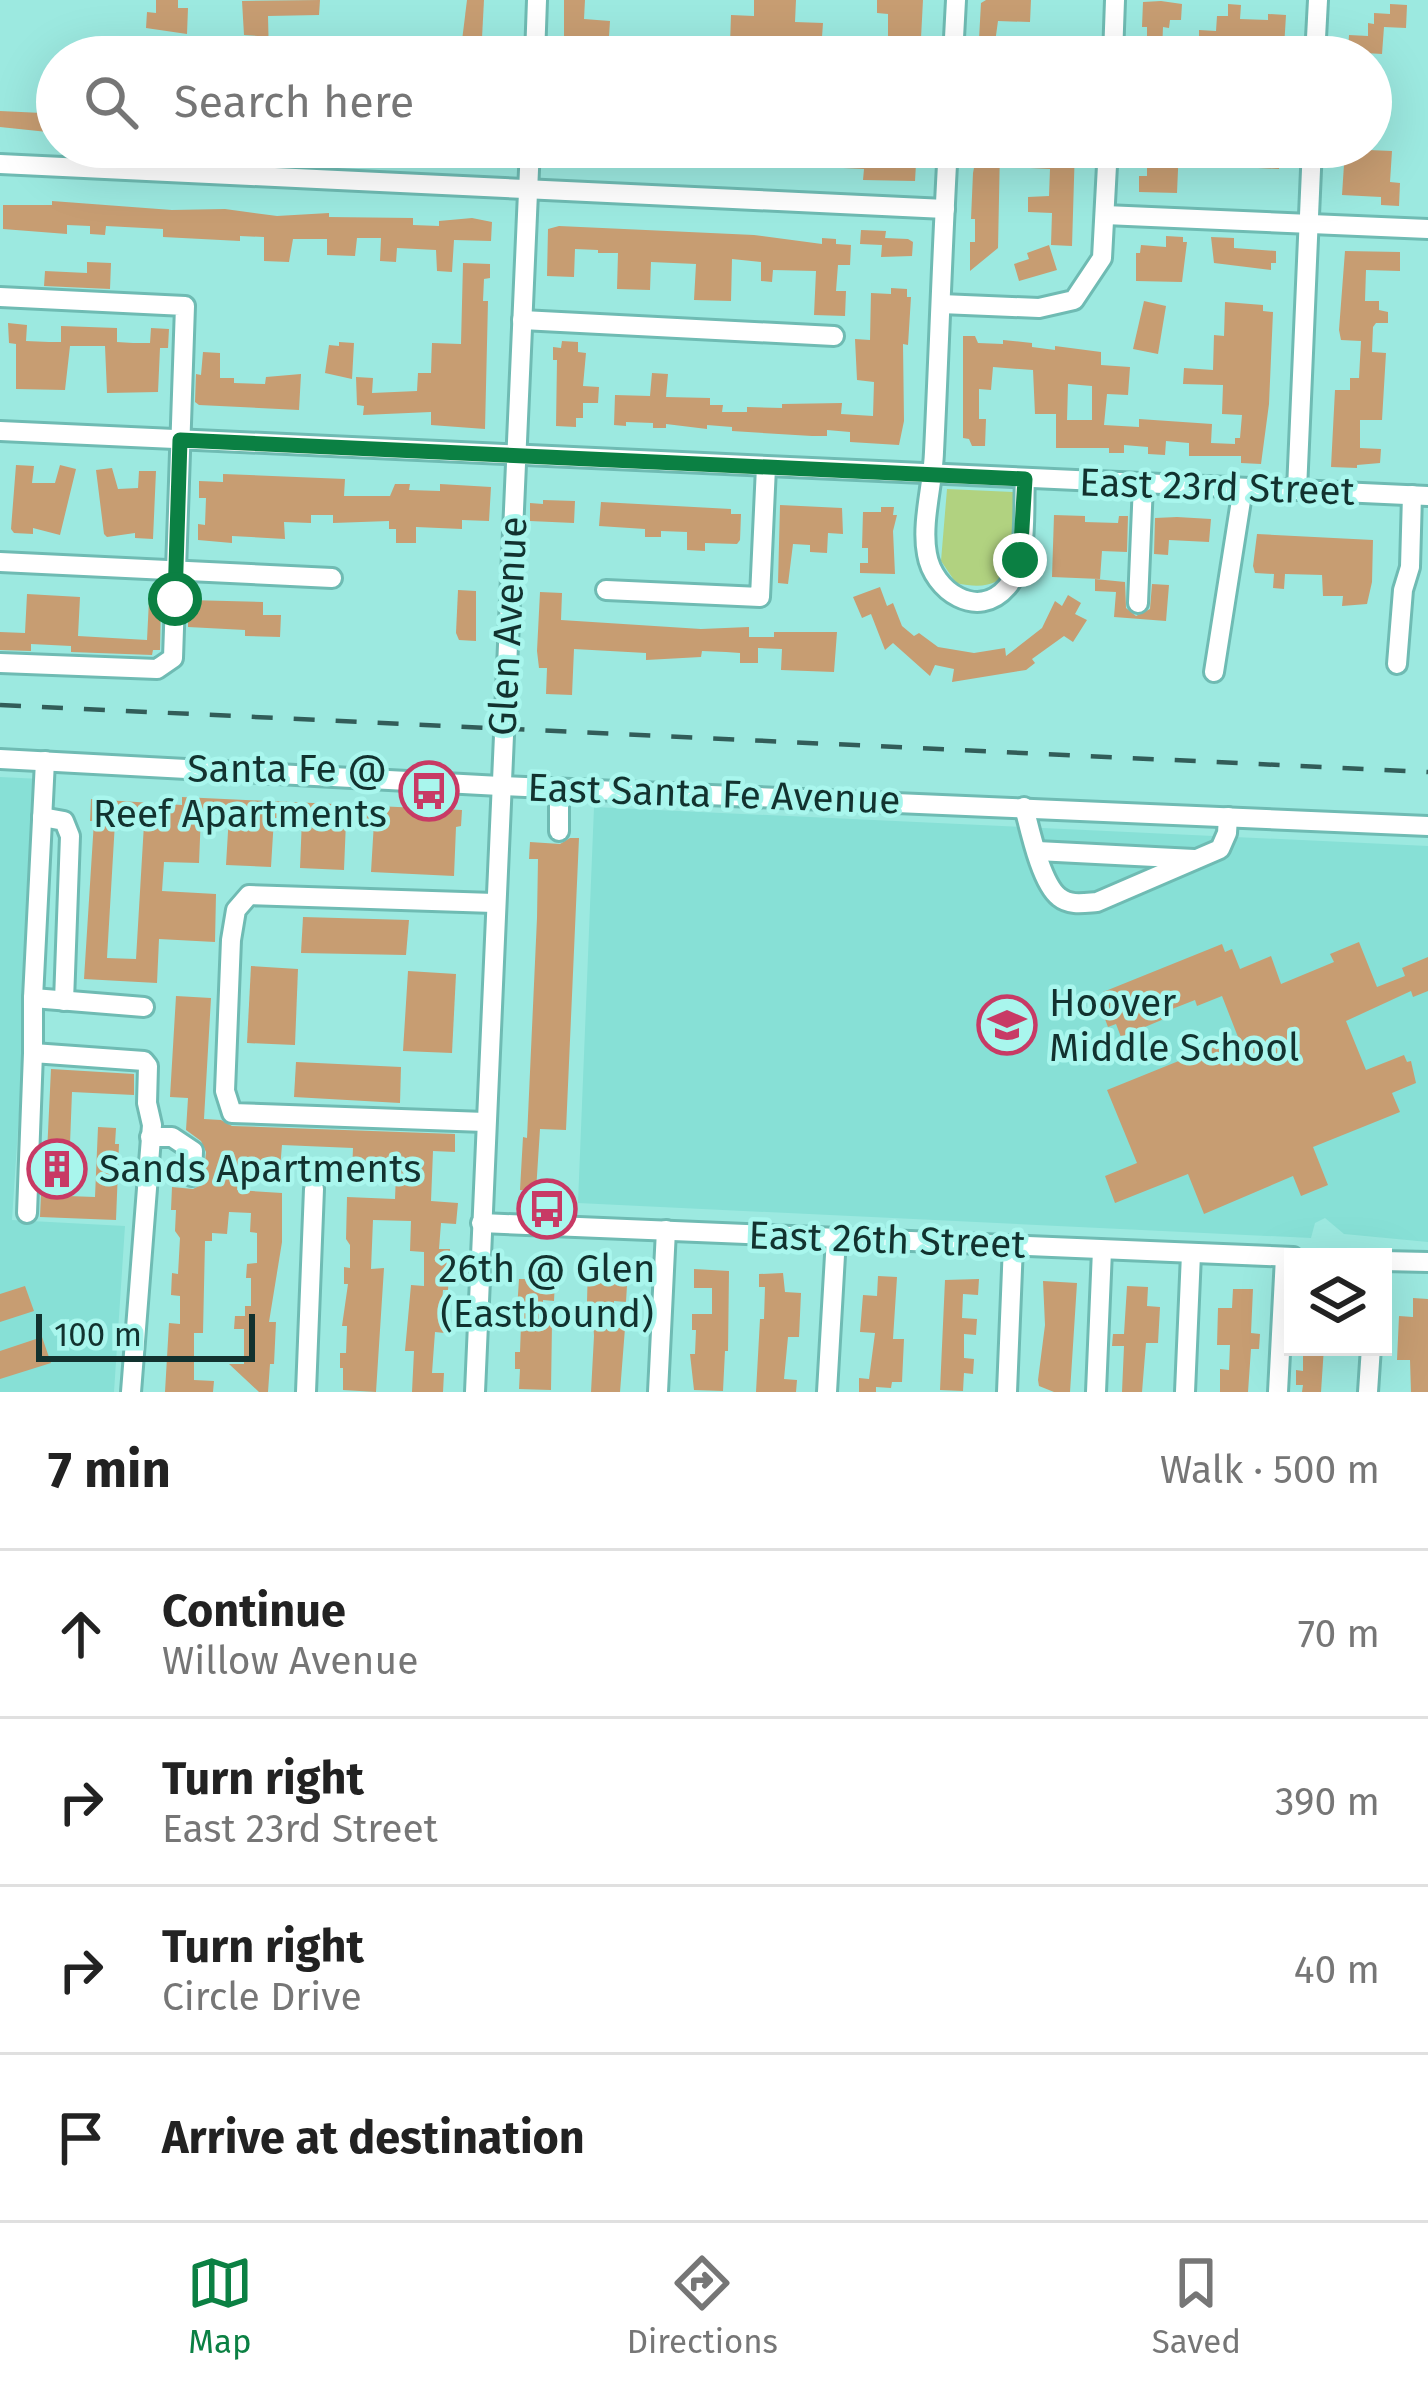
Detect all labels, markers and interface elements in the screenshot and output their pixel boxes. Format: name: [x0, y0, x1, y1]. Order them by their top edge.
search box: [36, 36, 1392, 168]
icon: search: [78, 69, 144, 135]
text: Search here: [174, 75, 414, 129]
street label: East 23rd Street: [1078, 459, 1357, 515]
street label: Glen Avenue: [479, 515, 537, 737]
route end: [993, 533, 1047, 587]
route start: [148, 572, 202, 626]
place label: Santa Fe @ Reef Apartments: [93, 746, 387, 837]
bus stop icon: Santa Fe @ Reef Apartments: [398, 760, 460, 822]
street label: East Santa Fe Avenue: [527, 764, 901, 824]
place label: Hoover Middle School: [1049, 980, 1300, 1071]
school or university icon: Hoover Middle School: [976, 994, 1038, 1056]
building icon: Sands Apartments: [26, 1138, 88, 1200]
place label: Sands Apartments: [99, 1146, 422, 1192]
bus stop icon: 26th @ Glen (Eastbound): [516, 1178, 578, 1240]
street label: East 26th Street: [748, 1212, 1027, 1268]
place label: 26th @ Glen (Eastbound): [438, 1246, 656, 1337]
map controls: [1284, 1248, 1392, 1356]
button: layers: [1284, 1248, 1392, 1356]
scale bar: [36, 1308, 255, 1361]
text: 100 m: [54, 1315, 142, 1355]
text: 7 min: [48, 1439, 171, 1501]
text: Walk · 500 m: [1160, 1447, 1380, 1493]
text: Continue: [162, 1584, 346, 1638]
icon: ahead: [48, 1601, 114, 1667]
text: 70 m: [1298, 1611, 1380, 1657]
text: Willow Avenue: [162, 1638, 418, 1684]
text: Turn right: [162, 1752, 364, 1806]
icon: right: [48, 1769, 114, 1835]
text: 390 m: [1275, 1779, 1380, 1825]
text: East 23rd Street: [162, 1806, 438, 1852]
text: Turn right: [162, 1920, 364, 1974]
icon: right: [48, 1937, 114, 2003]
text: 40 m: [1294, 1947, 1380, 1993]
text: Circle Drive: [162, 1974, 362, 2020]
icon: arrive: [48, 2105, 114, 2171]
text: Arrive at destination: [162, 2111, 585, 2165]
tab: Map: [187, 2250, 253, 2362]
tab: Directions: [627, 2250, 778, 2362]
tab: Saved: [1152, 2250, 1241, 2362]

